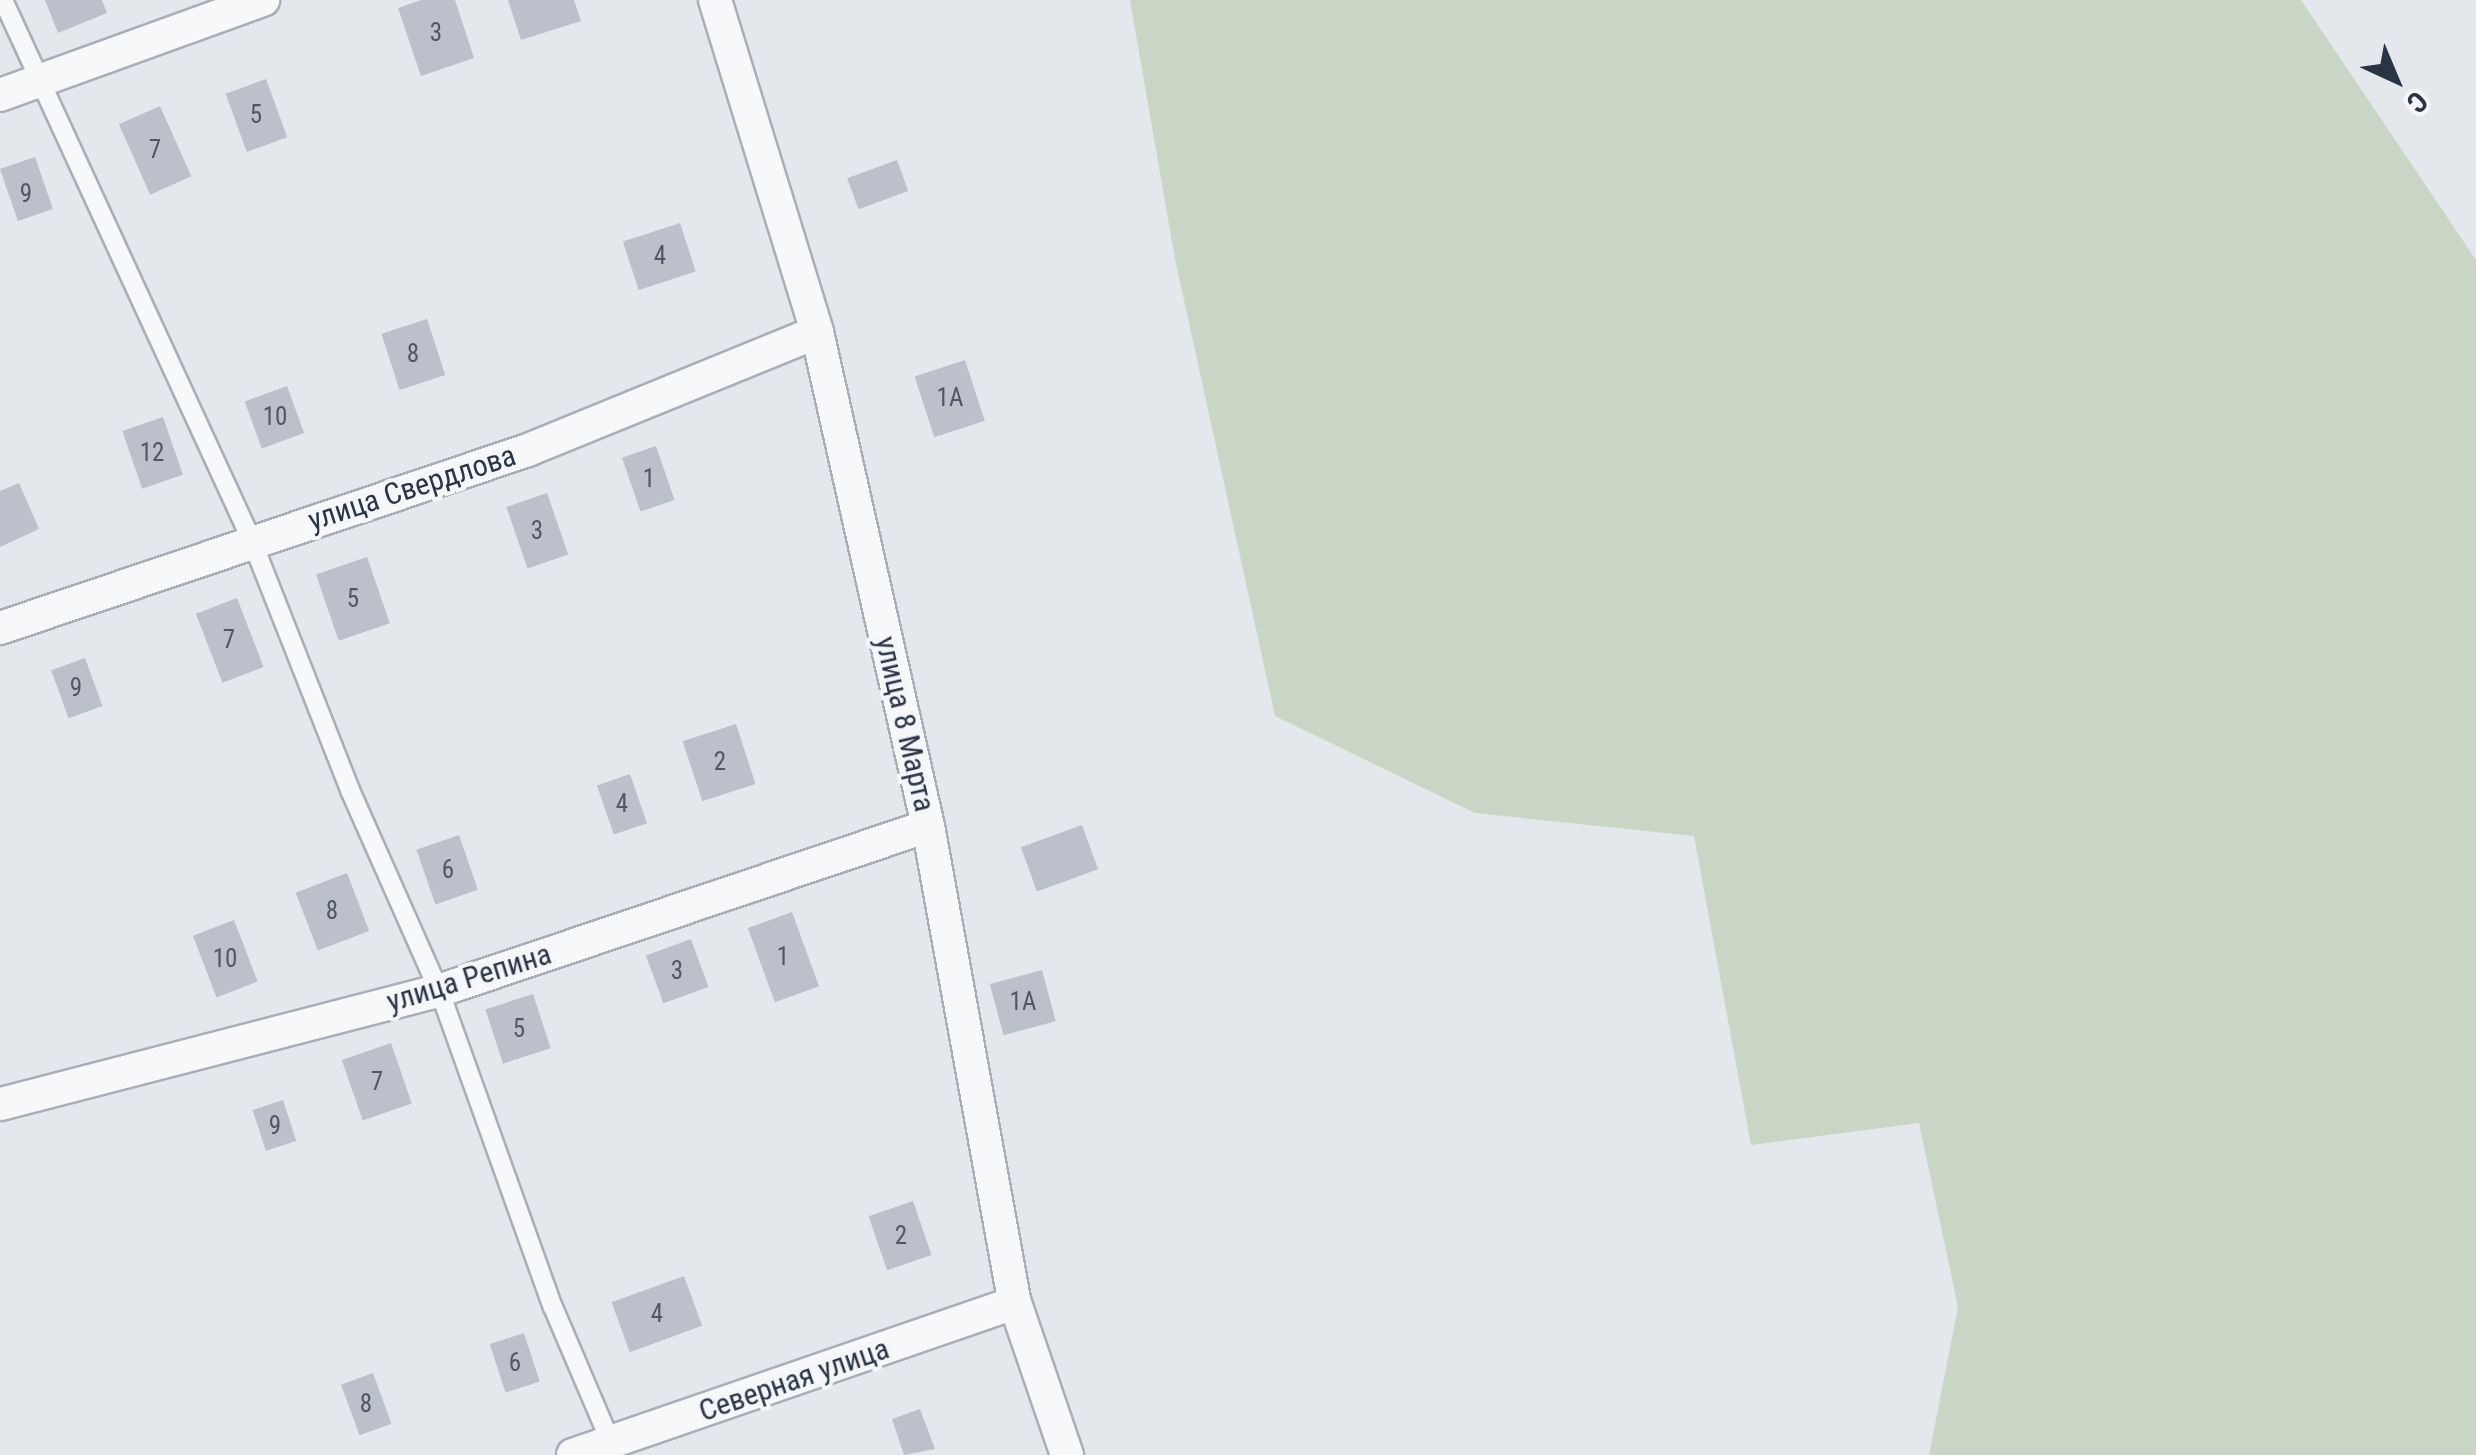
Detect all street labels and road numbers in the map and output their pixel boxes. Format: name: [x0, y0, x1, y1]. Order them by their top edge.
street label: улица Свердлова: [304, 437, 520, 539]
street label: улица 8 Марта: [867, 633, 943, 815]
street label: улица Репина: [382, 936, 556, 1020]
street label: Северная улица: [694, 1331, 894, 1429]

